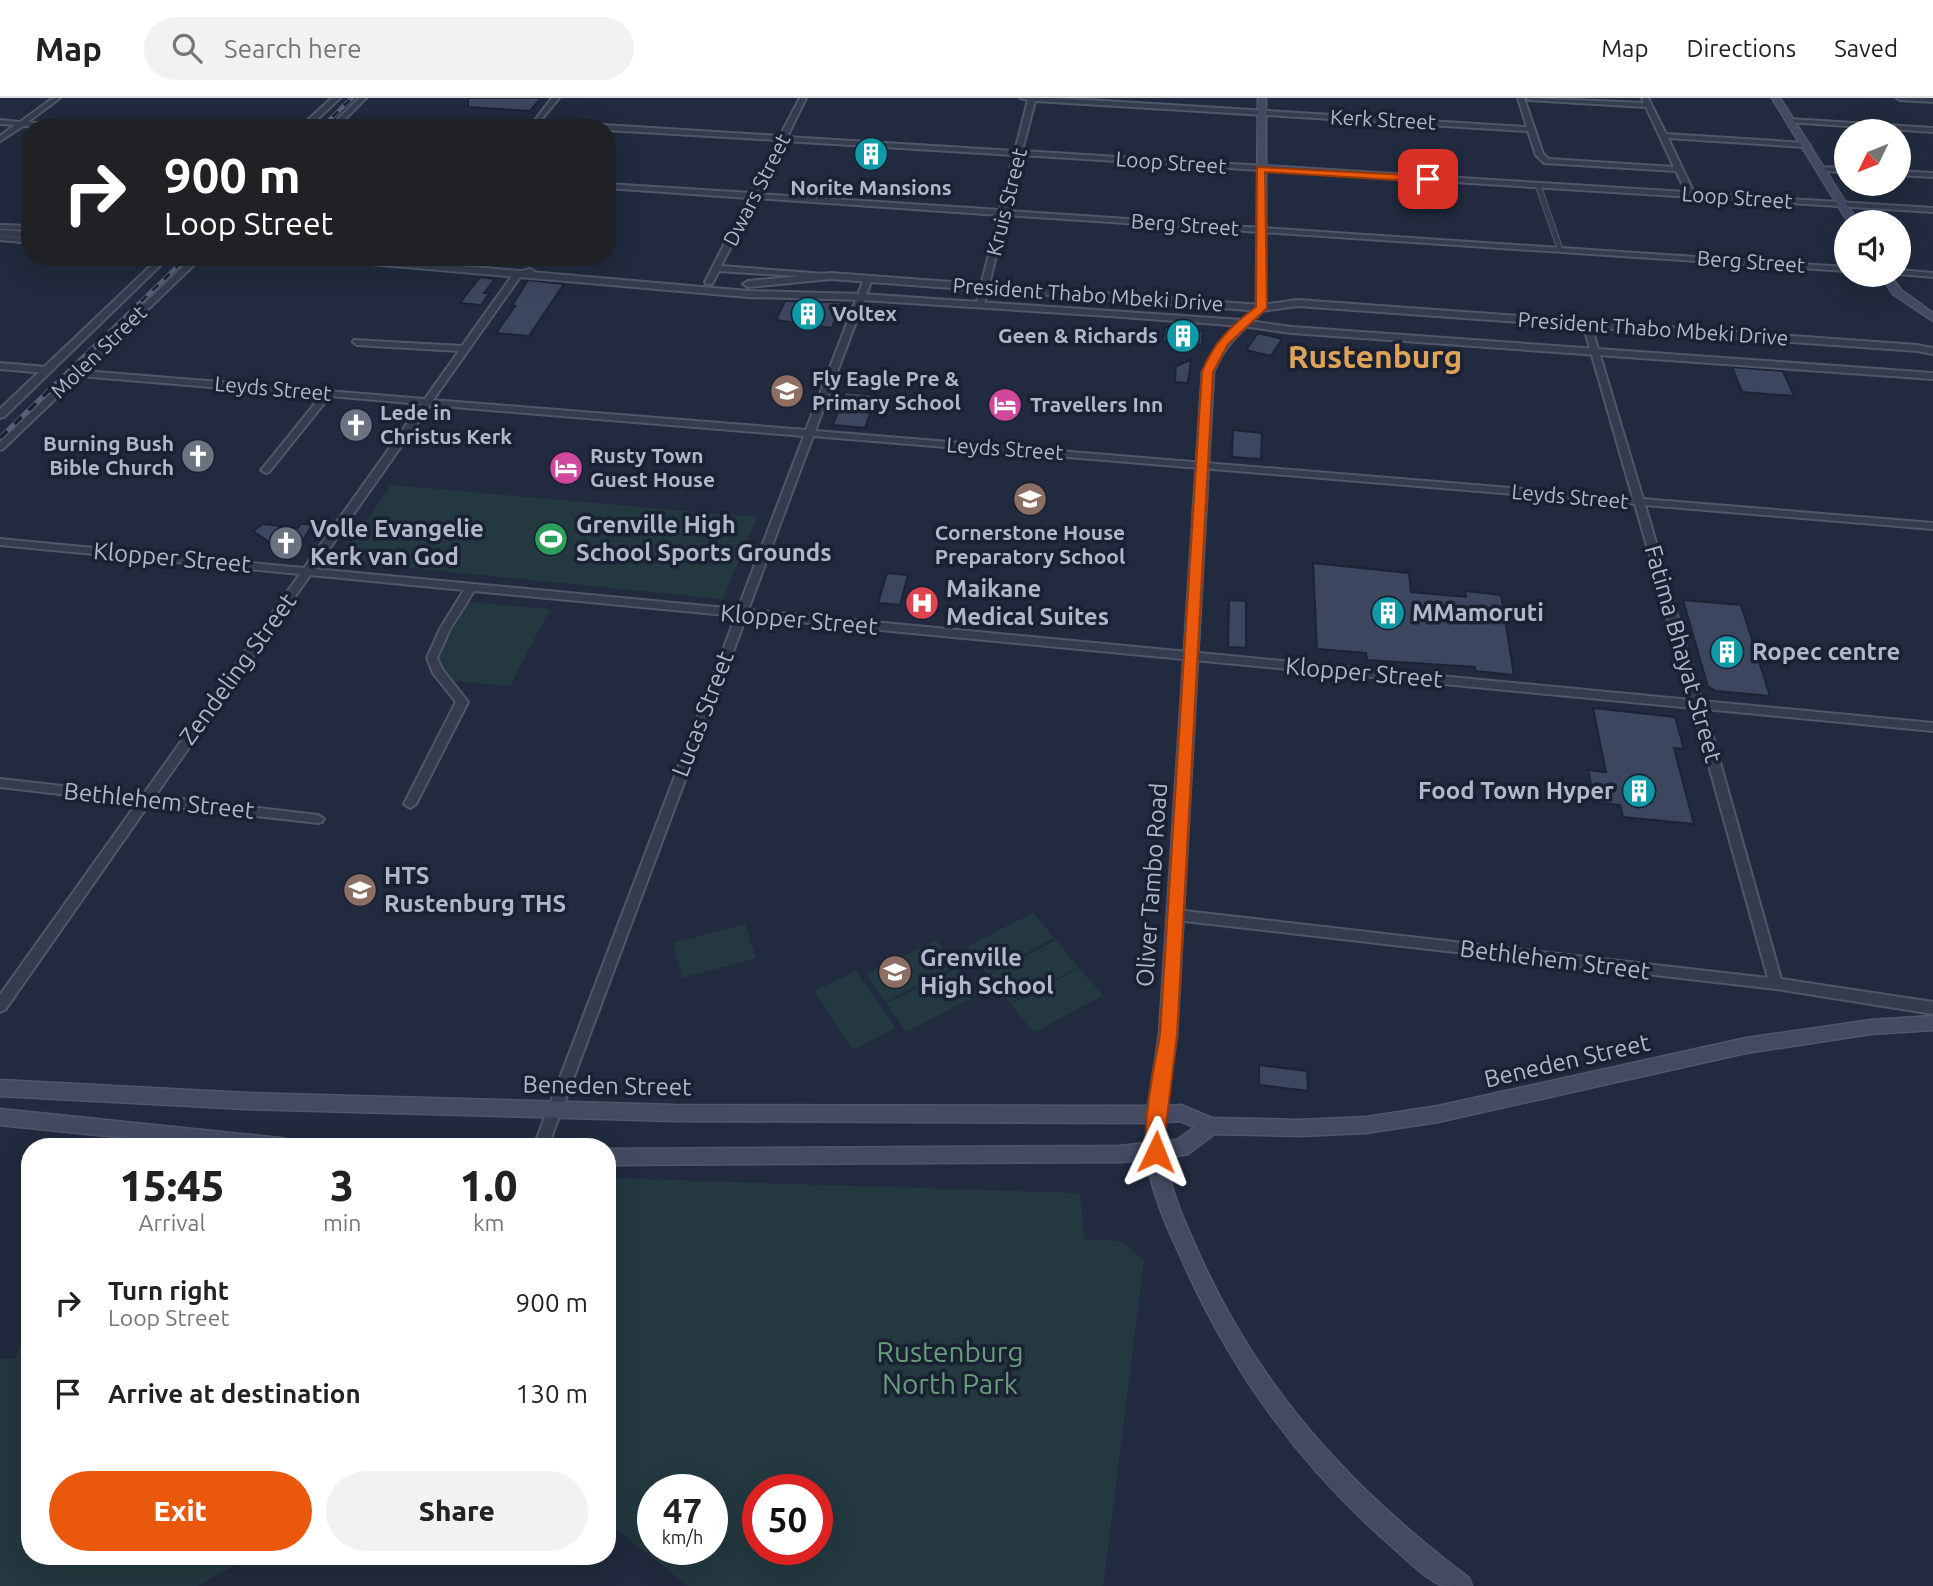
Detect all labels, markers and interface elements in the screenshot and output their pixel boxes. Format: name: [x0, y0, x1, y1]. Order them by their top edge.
search box: [144, 17, 634, 80]
icon: search: [168, 29, 206, 67]
text: Map: [35, 30, 102, 67]
text: Search here: [224, 34, 362, 63]
text: Map: [1601, 35, 1648, 62]
text: Directions: [1686, 35, 1796, 62]
text: Saved: [1834, 35, 1898, 62]
street label: Kerk Street: [1329, 104, 1437, 134]
north arrow: [1834, 119, 1911, 196]
map controls: [1834, 119, 1911, 287]
street label: Dwars Street: [718, 130, 795, 250]
building icon: Norite Mansions: [852, 135, 890, 173]
street label: Kruis Street: [981, 145, 1031, 258]
street label: Loop Street: [1115, 146, 1227, 178]
icon: right: [49, 147, 140, 238]
text: 900 m: [164, 147, 301, 202]
pin: [1398, 149, 1458, 209]
icon: arrive: [1409, 160, 1447, 198]
place label: Norite Mansions: [790, 175, 952, 199]
street label: Loop Street: [1681, 181, 1793, 213]
text: Loop Street: [164, 205, 333, 241]
street label: Berg Street: [1130, 208, 1240, 240]
button: sound: [1834, 210, 1911, 287]
street label: Berg Street: [1696, 245, 1806, 277]
street label: President Thabo Mbeki Drive: [952, 273, 1224, 315]
building icon: Voltex: [789, 295, 827, 333]
street label: Molen Street: [46, 300, 151, 403]
place label: Voltex: [832, 301, 897, 325]
street label: President Thabo Mbeki Drive: [1517, 307, 1789, 349]
building icon: Geen & Richards: [1164, 317, 1202, 355]
place label: Geen & Richards: [998, 323, 1158, 347]
district label: Rustenburg: [1288, 338, 1462, 374]
place label: Fly Eagle Pre & Primary School: [812, 366, 961, 414]
street label: Leyds Street: [214, 371, 333, 405]
school or university icon: Fly Eagle Pre & Primary School: [768, 372, 806, 410]
hotel icon: Travellers Inn: [986, 386, 1024, 424]
place label: Travellers Inn: [1030, 392, 1163, 416]
place label: Lede in Christus Kerk: [380, 400, 512, 448]
church icon: Lede in Christus Kerk: [337, 406, 375, 444]
place label: Burning Bush Bible Church: [43, 431, 174, 479]
street label: Leyds Street: [946, 432, 1064, 464]
church icon: Burning Bush Bible Church: [179, 437, 217, 475]
place label: Rusty Town Guest House: [590, 443, 715, 491]
hotel icon: Rusty Town Guest House: [547, 449, 585, 487]
street label: Leyds Street: [1511, 479, 1630, 513]
school or university icon: Cornerstone House Preparatory School: [1011, 480, 1049, 518]
place label: Grenville High School Sports Grounds: [576, 511, 832, 566]
place label: Volle Evangelie Kerk van God: [310, 515, 484, 570]
sports icon: Grenville High School Sports Grounds: [532, 520, 570, 558]
place label: Cornerstone House Preparatory School: [935, 520, 1125, 568]
church icon: Volle Evangelie Kerk van God: [267, 524, 305, 562]
street label: Klopper Street: [92, 537, 252, 578]
street label: Fatima Bhayat Street: [1640, 542, 1728, 766]
place label: Maikane Medical Suites: [946, 575, 1109, 630]
hospital icon: Maikane Medical Suites: [903, 584, 941, 622]
street label: Zendeling Street: [174, 588, 302, 749]
building icon: MMamoruti: [1369, 594, 1407, 632]
street label: Klopper Street: [719, 599, 879, 640]
place label: MMamoruti: [1412, 599, 1544, 626]
building icon: Ropec centre: [1708, 633, 1746, 671]
place label: Ropec centre: [1752, 638, 1900, 665]
street label: Lucas Street: [666, 647, 739, 780]
street label: Klopper Street: [1284, 652, 1444, 693]
building icon: Food Town Hyper: [1620, 772, 1658, 810]
street label: Bethlehem Street: [63, 777, 256, 824]
place label: Food Town Hyper: [1418, 777, 1614, 804]
street label: Oliver Tambo Road: [1131, 782, 1172, 988]
place label: HTS Rustenburg THS: [384, 862, 566, 917]
school or university icon: HTS Rustenburg THS: [341, 871, 379, 909]
street label: Bethlehem Street: [1458, 934, 1652, 985]
place label: Grenville High School: [920, 944, 1054, 999]
school or university icon: Grenville High School: [876, 953, 914, 991]
street label: Beneden Street: [1482, 1028, 1653, 1093]
street label: Beneden Street: [522, 1071, 692, 1100]
position arrow: [1119, 1115, 1193, 1189]
text: 15:45: [119, 1162, 224, 1209]
text: 3: [330, 1162, 354, 1209]
text: 1.0: [460, 1162, 518, 1209]
text: Arrival: [138, 1210, 205, 1235]
text: min: [323, 1210, 361, 1235]
text: km: [473, 1210, 504, 1235]
text: Turn right: [108, 1276, 229, 1305]
icon: right: [49, 1284, 87, 1322]
text: 900 m: [516, 1288, 588, 1317]
text: Loop Street: [108, 1305, 230, 1330]
park label: Rustenburg North Park: [876, 1336, 1024, 1399]
icon: arrive: [49, 1375, 87, 1413]
text: Arrive at destination: [108, 1379, 361, 1408]
text: 130 m: [516, 1379, 588, 1408]
button: Exit: [49, 1471, 312, 1551]
button: Share: [326, 1471, 588, 1551]
speed limit sign: 50: [742, 1474, 833, 1565]
text: 47: [663, 1490, 702, 1530]
text: km/h: [662, 1527, 703, 1547]

